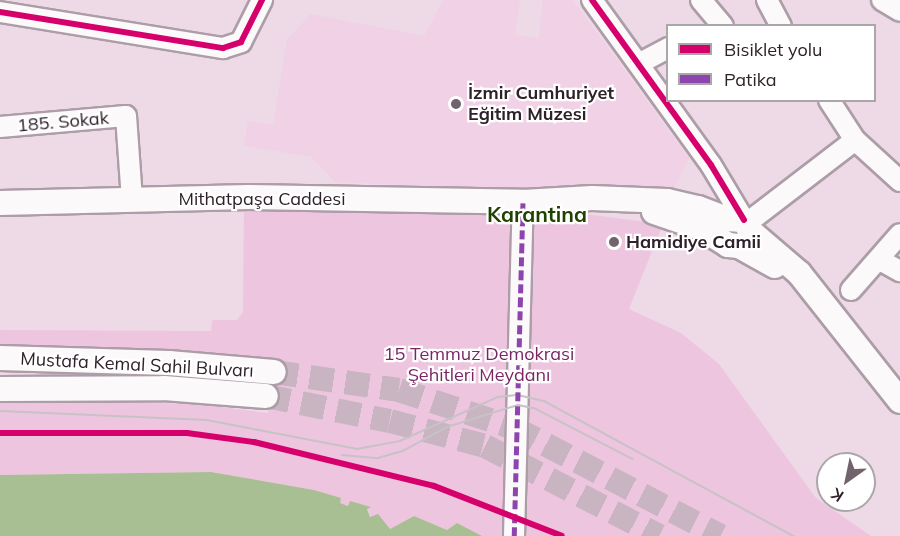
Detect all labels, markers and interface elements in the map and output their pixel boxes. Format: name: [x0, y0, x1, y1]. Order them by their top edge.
legend: [666, 24, 876, 102]
text: Bisiklet yolu: [724, 38, 822, 61]
text: Patika: [724, 68, 777, 91]
place label: İzmir Cumhuriyet Eğitim Müzesi: [468, 83, 614, 125]
marker: İzmir Cumhuriyet Eğitim Müzesi: [449, 97, 463, 111]
street label: 185. Sokak: [16, 107, 110, 137]
street label: Mithatpaşa Caddesi: [178, 188, 346, 210]
district label: Karantina: [487, 201, 587, 227]
place label: Hamidiye Camii: [626, 231, 761, 253]
marker: Hamidiye Camii: [607, 235, 621, 249]
park label: 15 Temmuz Demokrasi Şehitleri Meydanı: [384, 344, 574, 386]
street label: Mustafa Kemal Sahil Bulvarı: [20, 348, 254, 382]
north arrow: [816, 452, 876, 512]
text: K: [827, 484, 847, 507]

